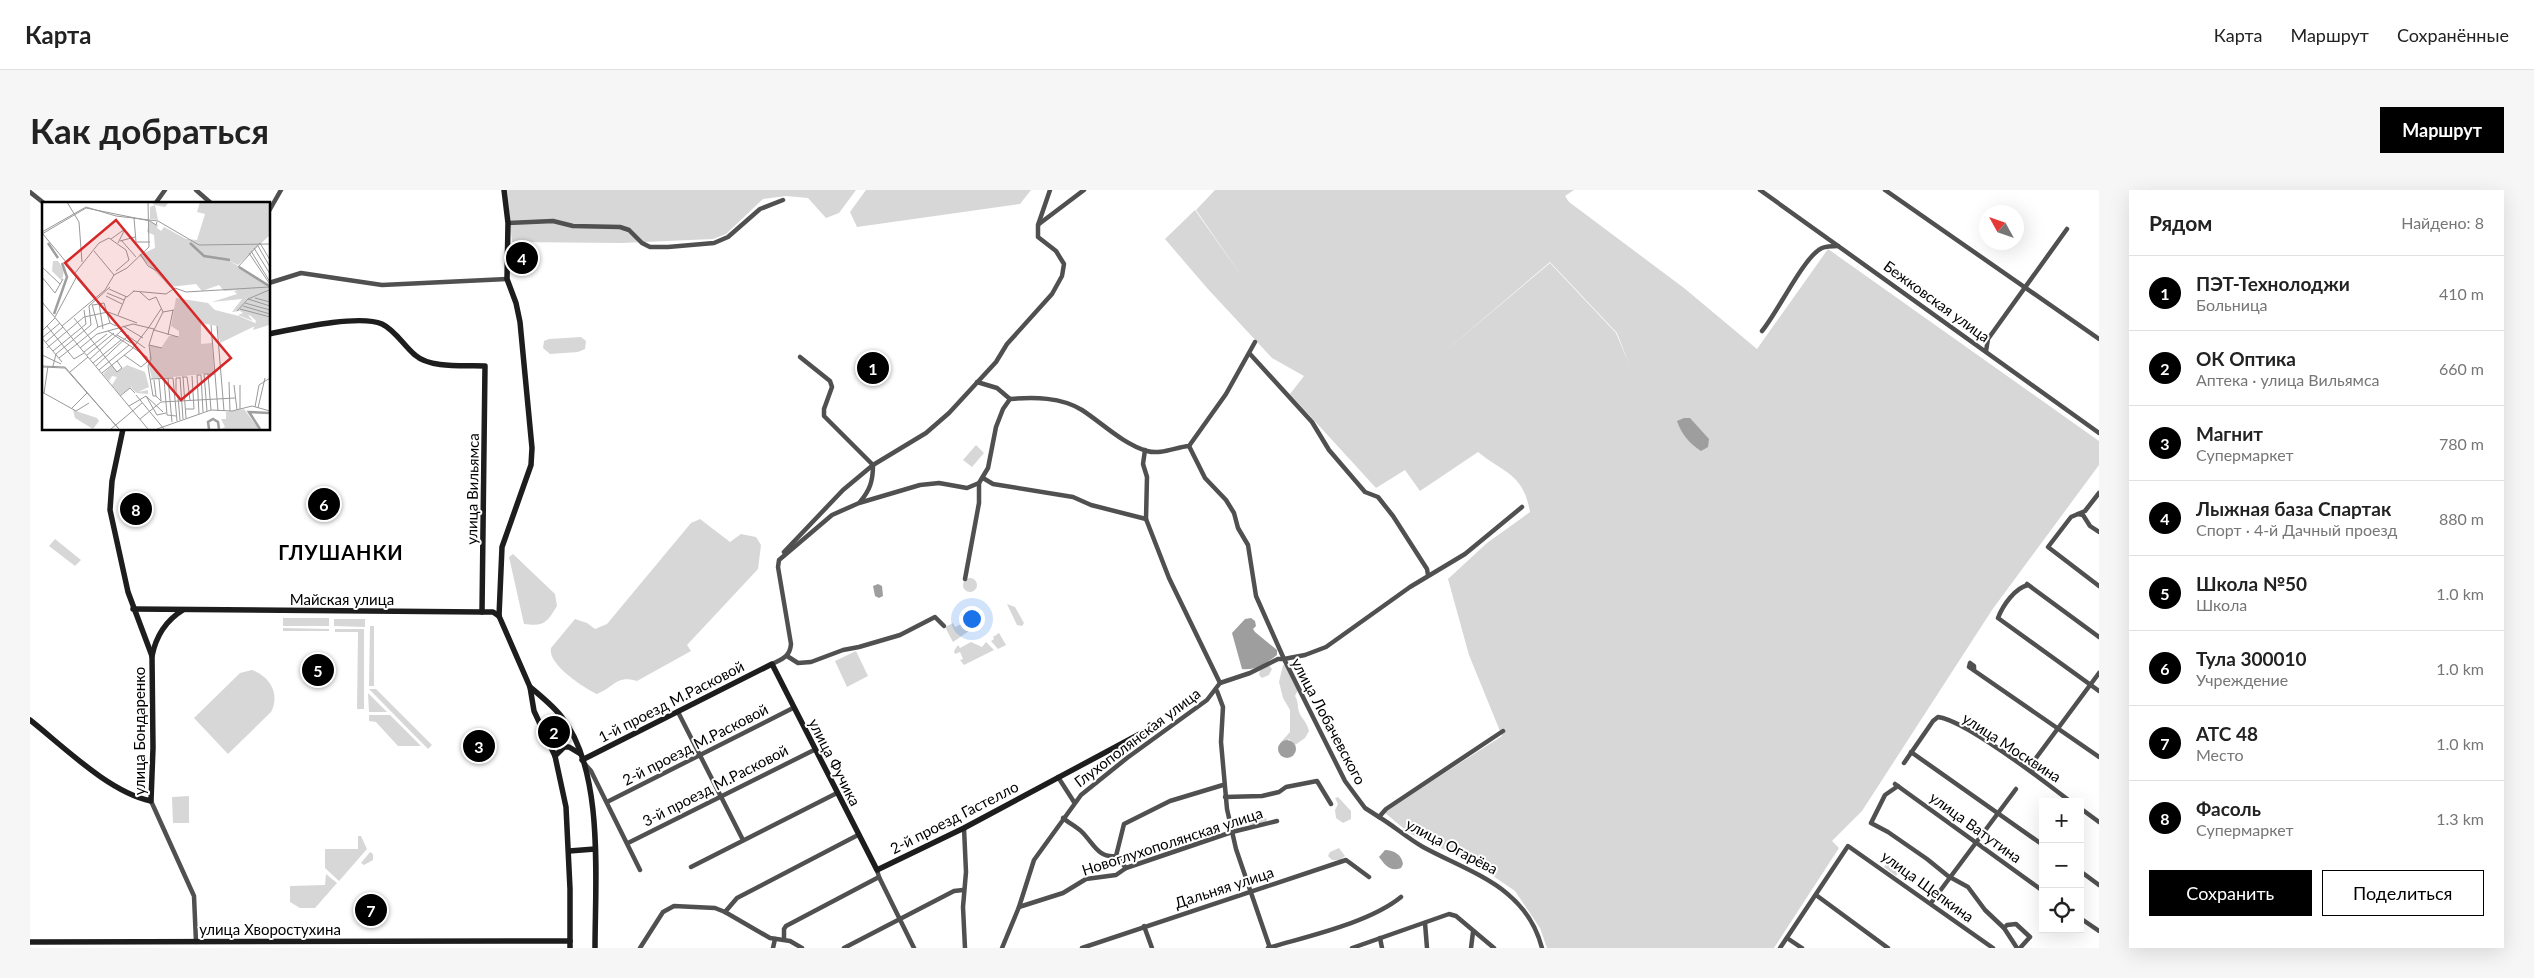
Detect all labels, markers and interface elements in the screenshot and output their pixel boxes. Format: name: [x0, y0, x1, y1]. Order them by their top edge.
text: Карта: [25, 20, 92, 49]
text: Карта: [2214, 24, 2262, 46]
text: Маршрут: [2290, 24, 2369, 46]
text: Сохранённые: [2397, 24, 2509, 46]
button: Маршрут: [2380, 107, 2504, 153]
text: Как добраться: [30, 109, 269, 151]
inset map: [42, 202, 270, 430]
north arrow: [1979, 205, 2024, 250]
text: Рядом: [2149, 210, 2212, 235]
text: Найдено: 8: [2401, 213, 2484, 232]
pin: 4: [506, 239, 538, 277]
street label: Бежковская улица: [1880, 256, 1994, 346]
text: ПЭТ-Технолоджи: [2196, 272, 2350, 295]
text: 1: [2160, 284, 2170, 303]
text: 410 m: [2439, 284, 2484, 303]
text: Больница: [2196, 295, 2268, 314]
text: ОК Оптика: [2196, 347, 2296, 370]
pin: 1: [857, 349, 889, 387]
text: 2: [2160, 359, 2170, 378]
text: 660 m: [2439, 359, 2484, 378]
text: Аптека · улица Вильямса: [2196, 370, 2379, 389]
text: Магнит: [2196, 422, 2263, 445]
street label: улица Вильямса: [462, 433, 482, 545]
text: 3: [2160, 434, 2170, 453]
text: 780 m: [2439, 434, 2484, 453]
text: Супермаркет: [2196, 445, 2294, 464]
pin: 6: [308, 485, 340, 523]
pin: 8: [120, 490, 152, 528]
text: Лыжная база Спартак: [2196, 497, 2391, 520]
text: 4: [2160, 509, 2170, 528]
text: 880 m: [2439, 509, 2484, 528]
text: Спорт · 4-й Дачный проезд: [2196, 520, 2397, 539]
district label: ГЛУШАНКИ: [278, 540, 404, 564]
text: Школа №50: [2196, 572, 2307, 595]
text: 5: [2160, 584, 2170, 603]
text: 1.0 km: [2436, 584, 2484, 603]
street label: Майская улица: [290, 590, 394, 608]
text: Школа: [2196, 595, 2247, 614]
your location: [959, 606, 985, 632]
text: Тула 300010: [2196, 647, 2307, 670]
pin: 5: [302, 651, 334, 689]
street label: улица Лобачевского: [1288, 655, 1370, 787]
street label: 1-й проезд М.Расковой: [595, 656, 747, 746]
text: 6: [2160, 659, 2170, 678]
text: 1.0 km: [2436, 659, 2484, 678]
street label: улица Бондаренко: [130, 667, 148, 795]
text: Учреждение: [2196, 670, 2288, 689]
street label: Глухополянская улица: [1070, 684, 1204, 790]
street label: 2-й проезд М.Расковой: [619, 699, 771, 789]
street label: улица Москвина: [1959, 708, 2065, 786]
pin: 2: [538, 713, 570, 751]
street label: улица Фучика: [805, 715, 865, 809]
text: АТС 48: [2196, 722, 2258, 745]
pin: 3: [463, 727, 495, 765]
text: 7: [2160, 734, 2170, 753]
text: 1.0 km: [2436, 734, 2484, 753]
street label: 3-й проезд М.Расковой: [639, 740, 791, 830]
text: Место: [2196, 745, 2244, 764]
street label: 2-й проезд Гастелло: [887, 777, 1021, 857]
street label: улица Ватутина: [1927, 788, 2025, 866]
text: Фасоль: [2196, 797, 2261, 820]
map controls: [2039, 798, 2084, 933]
button: +: [2039, 798, 2084, 843]
street label: Новоглухополянская улица: [1079, 803, 1265, 879]
text: 8: [2160, 809, 2170, 828]
text: 1.3 km: [2436, 809, 2484, 828]
street label: улица Огарёва: [1403, 814, 1501, 878]
text: Супермаркет: [2196, 820, 2294, 839]
button: −: [2039, 843, 2084, 888]
street label: улица Щепкина: [1878, 846, 1978, 926]
street label: Дальняя улица: [1172, 862, 1276, 912]
button: Сохранить: [2149, 870, 2312, 916]
button: Поделиться: [2322, 870, 2484, 916]
button: locate: [2039, 888, 2084, 933]
pin: 7: [355, 891, 387, 929]
street label: улица Хворостухина: [199, 920, 341, 938]

